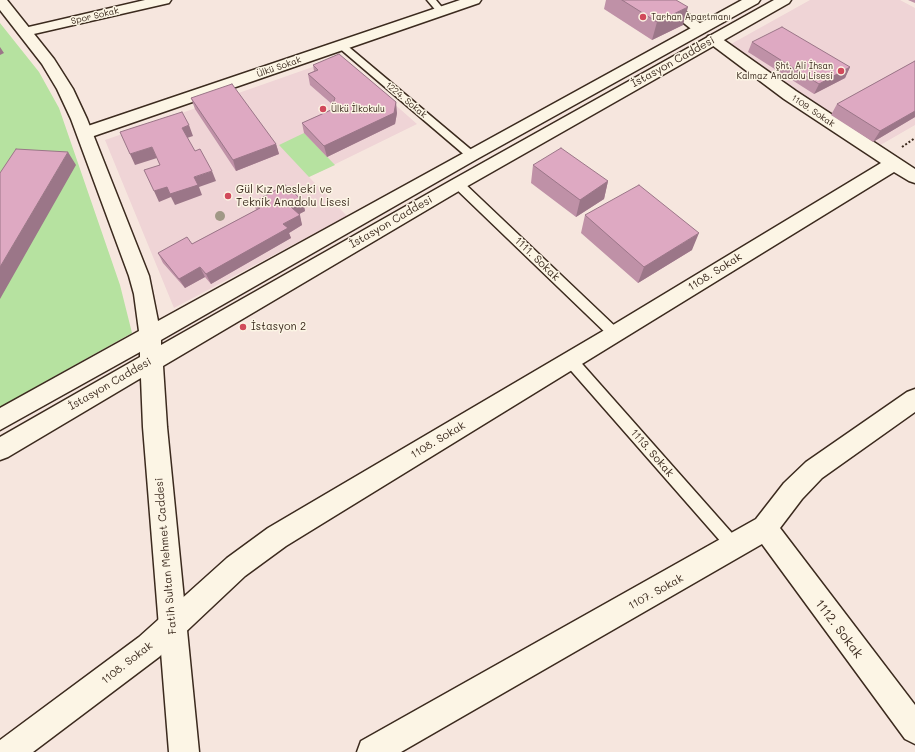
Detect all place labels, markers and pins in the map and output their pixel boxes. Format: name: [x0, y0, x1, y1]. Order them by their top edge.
marker: Tarhan Apartmanı: [638, 12, 648, 22]
place label: Tarhan Apartmanı: [651, 12, 731, 22]
place label: Şht. Ali İhsan Kalmaz Anadolu Lisesi: [737, 61, 833, 82]
marker: Şht. Ali İhsan Kalmaz Anadolu Lisesi: [836, 66, 846, 76]
marker: Ülkü İlkokulu: [318, 104, 328, 114]
place label: Ülkü İlkokulu: [331, 104, 385, 114]
place label: Gül Kız Mesleki ve Teknik Anadolu Lisesi: [236, 183, 350, 209]
marker: Gül Kız Mesleki ve Teknik Anadolu Lisesi: [223, 191, 233, 201]
place label: İstasyon 2: [251, 320, 306, 334]
marker: İstasyon 2: [238, 322, 248, 332]

